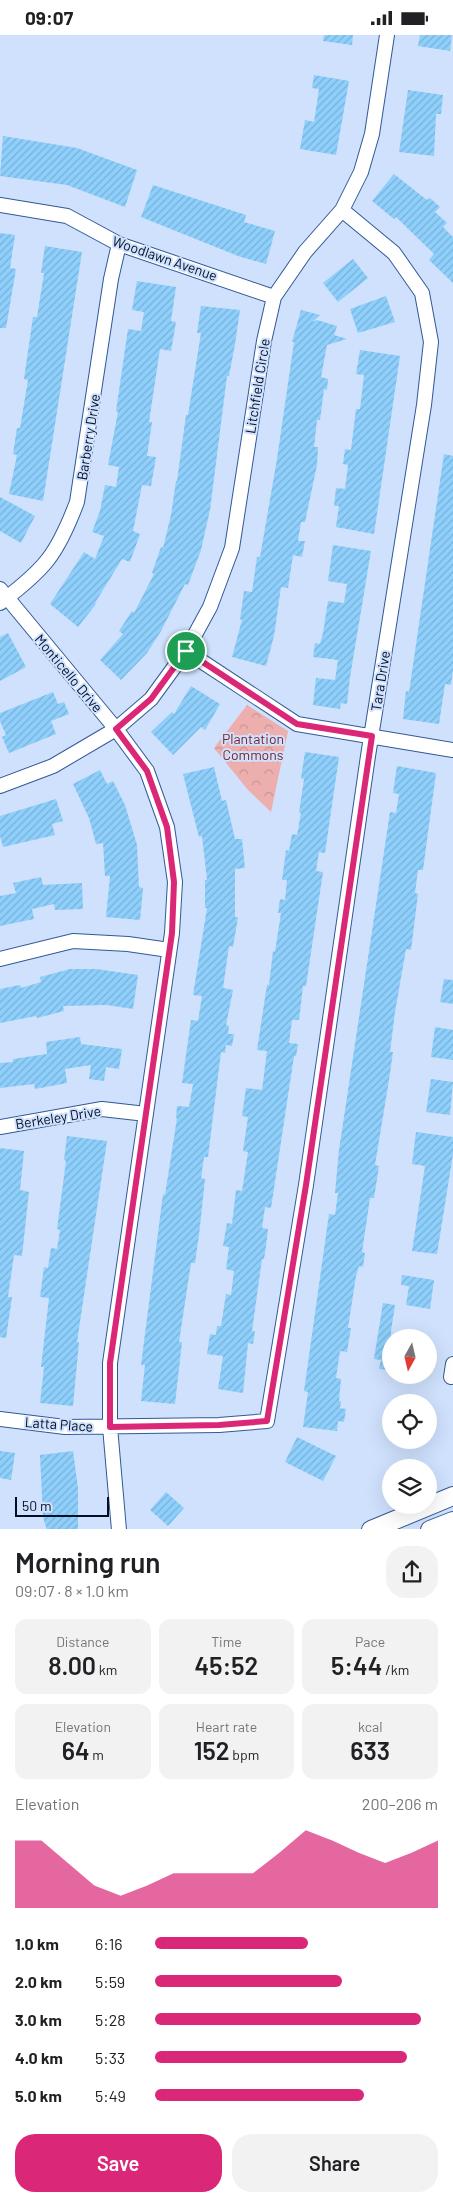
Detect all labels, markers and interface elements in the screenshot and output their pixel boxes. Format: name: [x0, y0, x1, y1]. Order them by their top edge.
text: 09:07: [25, 6, 73, 29]
street label: Woodlawn Avenue: [110, 232, 220, 284]
street label: Litchfield Circle: [241, 337, 273, 435]
street label: Barberry Drive: [73, 393, 103, 481]
pin: [165, 630, 207, 672]
street label: Monticello Drive: [31, 631, 107, 715]
icon: arrive: [172, 637, 200, 665]
street label: Tara Drive: [367, 649, 393, 713]
park label: Plantation Commons: [222, 730, 284, 763]
street label: Berkeley Drive: [14, 1102, 102, 1132]
north arrow: [382, 1329, 438, 1384]
map controls: [382, 1329, 437, 1514]
button: locate: [382, 1394, 437, 1449]
street label: Latta Place: [24, 1413, 94, 1435]
button: layers: [382, 1459, 437, 1514]
scale bar: [15, 1495, 109, 1518]
text: 50 m: [22, 1497, 51, 1514]
text: Morning run: [15, 1545, 161, 1579]
button: share: [386, 1546, 438, 1598]
text: 09:07 · 8 × 1.0 km: [15, 1581, 129, 1600]
text: Distance: [56, 1633, 110, 1650]
text: Time: [211, 1633, 242, 1650]
text: Pace: [355, 1633, 385, 1650]
text: 8.00: [48, 1650, 96, 1680]
text: 45:52: [195, 1650, 258, 1680]
text: 5:44: [331, 1650, 382, 1680]
text: km: [96, 1661, 117, 1678]
text: /km: [382, 1661, 409, 1678]
text: Elevation: [55, 1718, 111, 1735]
text: Heart rate: [196, 1718, 257, 1735]
text: kcal: [358, 1718, 382, 1735]
text: 64: [62, 1735, 90, 1765]
text: 152: [194, 1735, 230, 1765]
text: 633: [350, 1735, 390, 1765]
text: m: [90, 1746, 104, 1763]
text: bpm: [230, 1746, 259, 1763]
text: Elevation: [15, 1794, 79, 1813]
text: 200–206 m: [362, 1794, 438, 1813]
text: 1.0 km: [15, 1934, 59, 1953]
text: 6:16: [95, 1934, 123, 1953]
text: 2.0 km: [15, 1972, 62, 1991]
text: 5:59: [95, 1972, 125, 1991]
text: 3.0 km: [15, 2010, 62, 2029]
text: 5:28: [95, 2010, 126, 2029]
text: 4.0 km: [15, 2048, 63, 2067]
text: 5:33: [95, 2048, 125, 2067]
text: 5.0 km: [15, 2086, 62, 2105]
text: 5:49: [95, 2086, 126, 2105]
button: Save: [15, 2134, 222, 2192]
button: Share: [232, 2134, 438, 2192]

